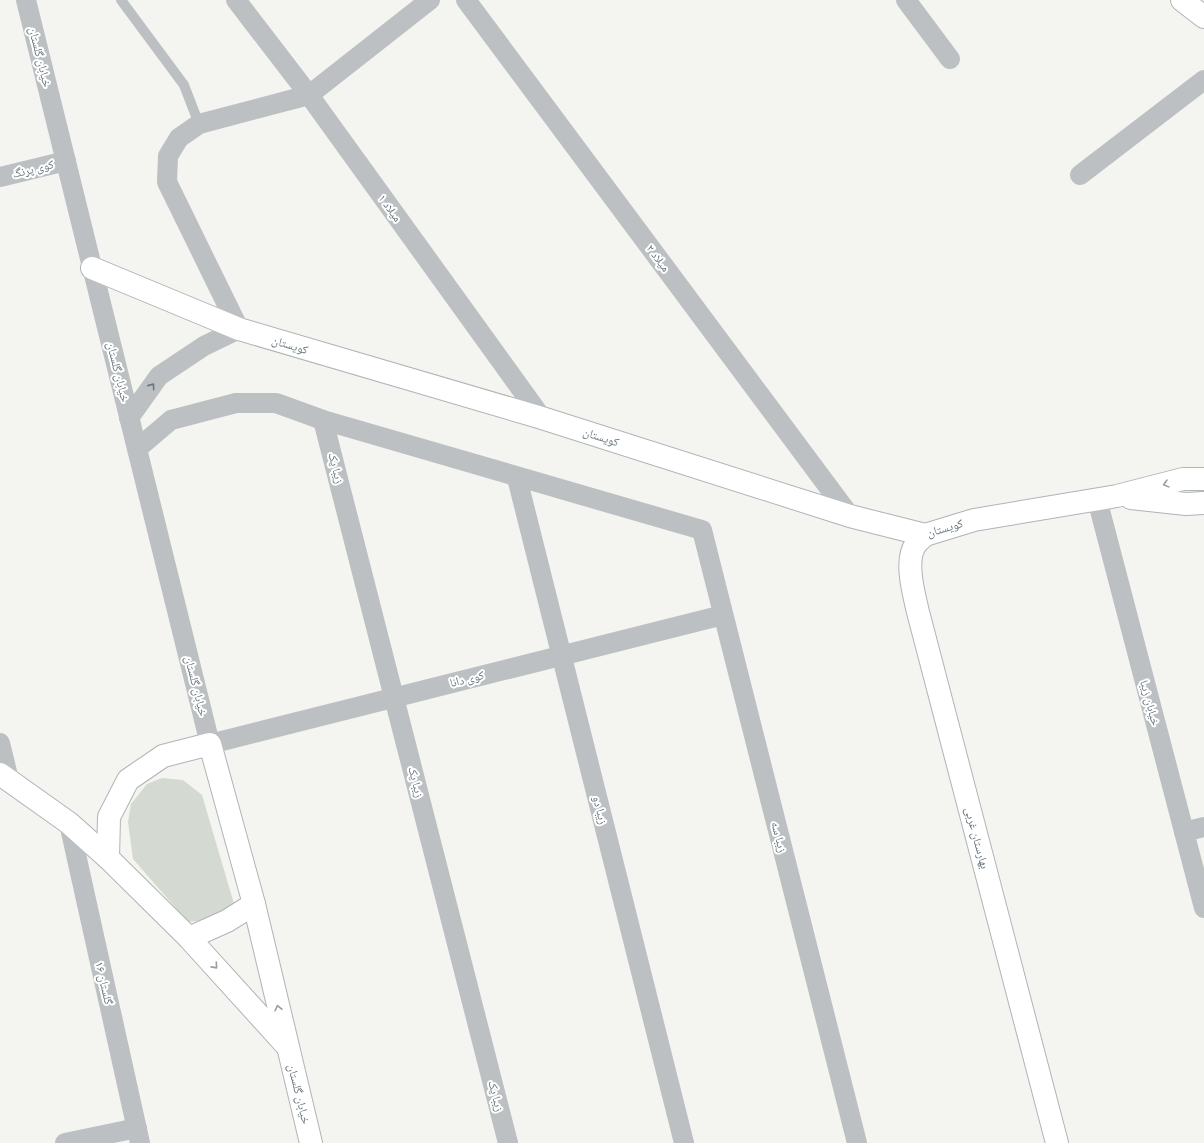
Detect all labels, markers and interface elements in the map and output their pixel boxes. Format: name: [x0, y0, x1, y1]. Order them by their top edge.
street label: خیابان گلستان: [25, 25, 54, 89]
street label: کوی پرنگ: [11, 157, 55, 181]
street label: میلاد ۱: [375, 192, 405, 225]
street label: میلاد ۲: [643, 242, 673, 274]
street label: کویستان: [270, 333, 310, 357]
street label: خیابان گلستان: [103, 340, 132, 404]
one-way arrow: [147, 383, 155, 390]
street label: کویستان: [581, 425, 621, 450]
street label: زیبا یک: [325, 451, 347, 485]
one-way arrow: [1162, 479, 1169, 487]
street label: کویستان: [925, 516, 965, 540]
street label: خیابان گلستان: [181, 654, 210, 718]
street label: کوی دانا: [448, 668, 486, 690]
street label: خیابان زیبا: [1137, 679, 1163, 728]
street label: زیبا یک: [405, 765, 427, 799]
street label: زیبا دو: [589, 794, 610, 826]
street label: بهارستان غربی: [962, 806, 992, 870]
street label: زیبا سه: [768, 820, 790, 854]
street label: گلستان ۱۶: [92, 960, 116, 1006]
one-way arrow: [210, 962, 217, 969]
one-way arrow: [275, 1004, 283, 1011]
street label: خیابان گلستان: [284, 1062, 313, 1126]
street label: زیبا یک: [485, 1079, 507, 1113]

